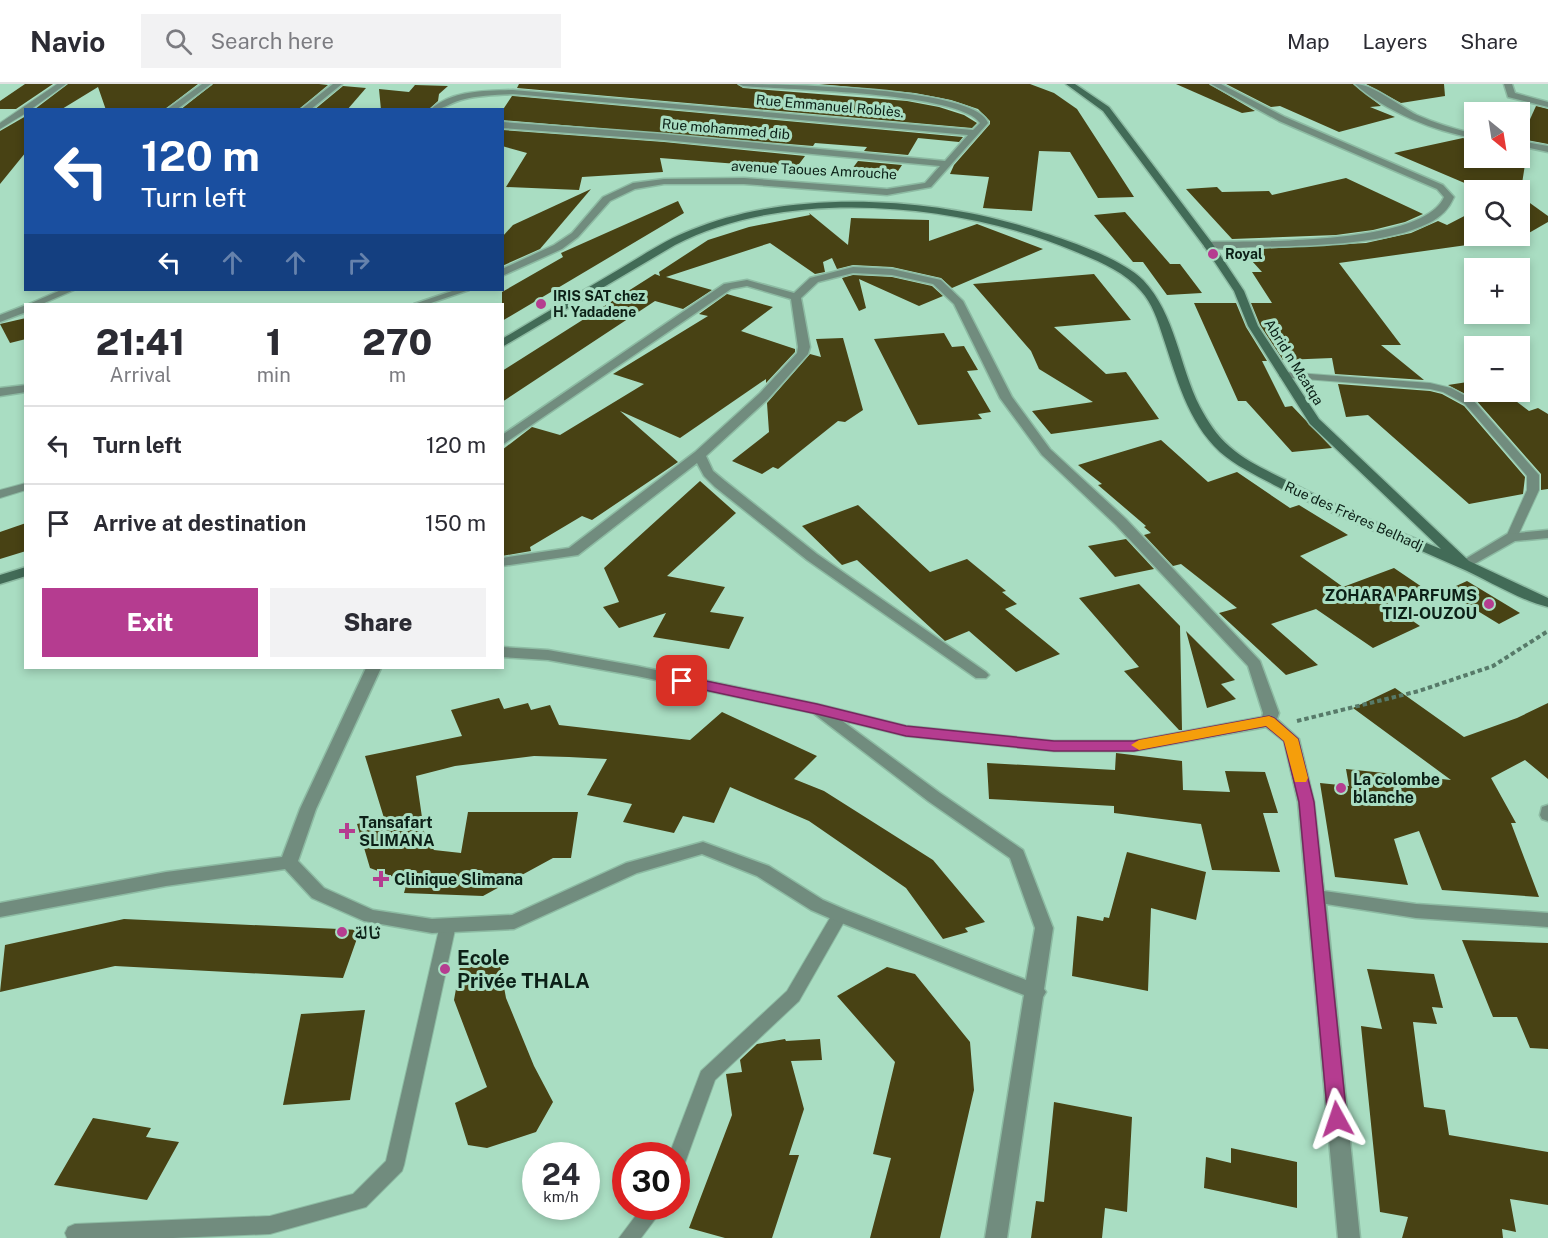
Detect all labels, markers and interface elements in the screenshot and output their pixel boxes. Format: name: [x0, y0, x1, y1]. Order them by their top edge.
search box: [141, 14, 561, 68]
text: Navio: [30, 25, 105, 58]
icon: search: [162, 25, 195, 58]
text: Search here: [210, 28, 334, 54]
text: Map: [1287, 29, 1330, 54]
text: Layers: [1363, 29, 1427, 54]
text: Share: [1460, 29, 1518, 54]
street label: Rue Emmanuel Roblès.: [755, 92, 905, 120]
north arrow: [1464, 102, 1530, 168]
map controls: [1464, 102, 1530, 402]
street label: Rue mohammed dib: [661, 115, 791, 143]
text: 120 m: [141, 131, 260, 180]
icon: left: [42, 132, 120, 210]
street label: avenue Taoues Amrouche: [731, 158, 898, 182]
button: search: [1464, 180, 1530, 246]
text: Turn left: [141, 181, 247, 213]
icon: left: [153, 246, 186, 279]
icon: ahead: [216, 246, 249, 279]
icon: ahead: [279, 246, 312, 279]
icon: right: [342, 246, 375, 279]
place label: Royal: [1225, 246, 1263, 262]
marker: Royal: [1206, 247, 1220, 261]
button: +: [1464, 258, 1530, 324]
place label: IRIS SAT chez H. Yadadene: [553, 288, 645, 320]
marker: IRIS SAT chez H. Yadadene: [534, 297, 548, 311]
street label: Abrid n Mɛatqa: [1261, 316, 1327, 408]
text: 21:41: [96, 321, 185, 363]
text: 1: [266, 321, 282, 363]
text: 270: [362, 321, 432, 363]
button: −: [1464, 336, 1530, 402]
text: Arrival: [109, 363, 171, 387]
text: min: [257, 363, 291, 387]
text: m: [389, 363, 406, 387]
icon: left: [42, 429, 75, 462]
text: Turn left: [93, 432, 182, 458]
text: 120 m: [426, 432, 486, 458]
street label: Rue des Frères Belhadj: [1282, 478, 1426, 554]
icon: arrive: [42, 507, 75, 540]
text: Arrive at destination: [93, 510, 306, 536]
text: 150 m: [425, 510, 486, 536]
place label: ZOHARA PARFUMS TIZI-OUZOU: [1324, 586, 1477, 623]
button: Exit: [42, 588, 258, 657]
button: Share: [270, 588, 486, 657]
marker: ZOHARA PARFUMS TIZI-OUZOU: [1482, 597, 1496, 611]
pin: [656, 655, 707, 706]
icon: arrive: [665, 664, 698, 697]
place label: La colombe blanche: [1353, 770, 1440, 807]
marker: La colombe blanche: [1334, 781, 1348, 795]
place label: Tansafart SLIMANA: [359, 813, 435, 850]
marker: Tansafart SLIMANA: [340, 824, 354, 838]
marker: Clinique Slimana: [372, 870, 390, 888]
place label: Clinique Slimana: [394, 870, 523, 889]
place label: ثالة: [354, 920, 381, 944]
marker: ثالة: [335, 925, 349, 939]
place label: Ecole Privée THALA: [457, 946, 590, 993]
marker: Ecole Privée THALA: [438, 962, 452, 976]
position arrow: [1305, 1087, 1369, 1151]
speed limit sign: 30: [612, 1142, 690, 1220]
text: 24: [542, 1156, 580, 1192]
text: km/h: [543, 1188, 579, 1205]

